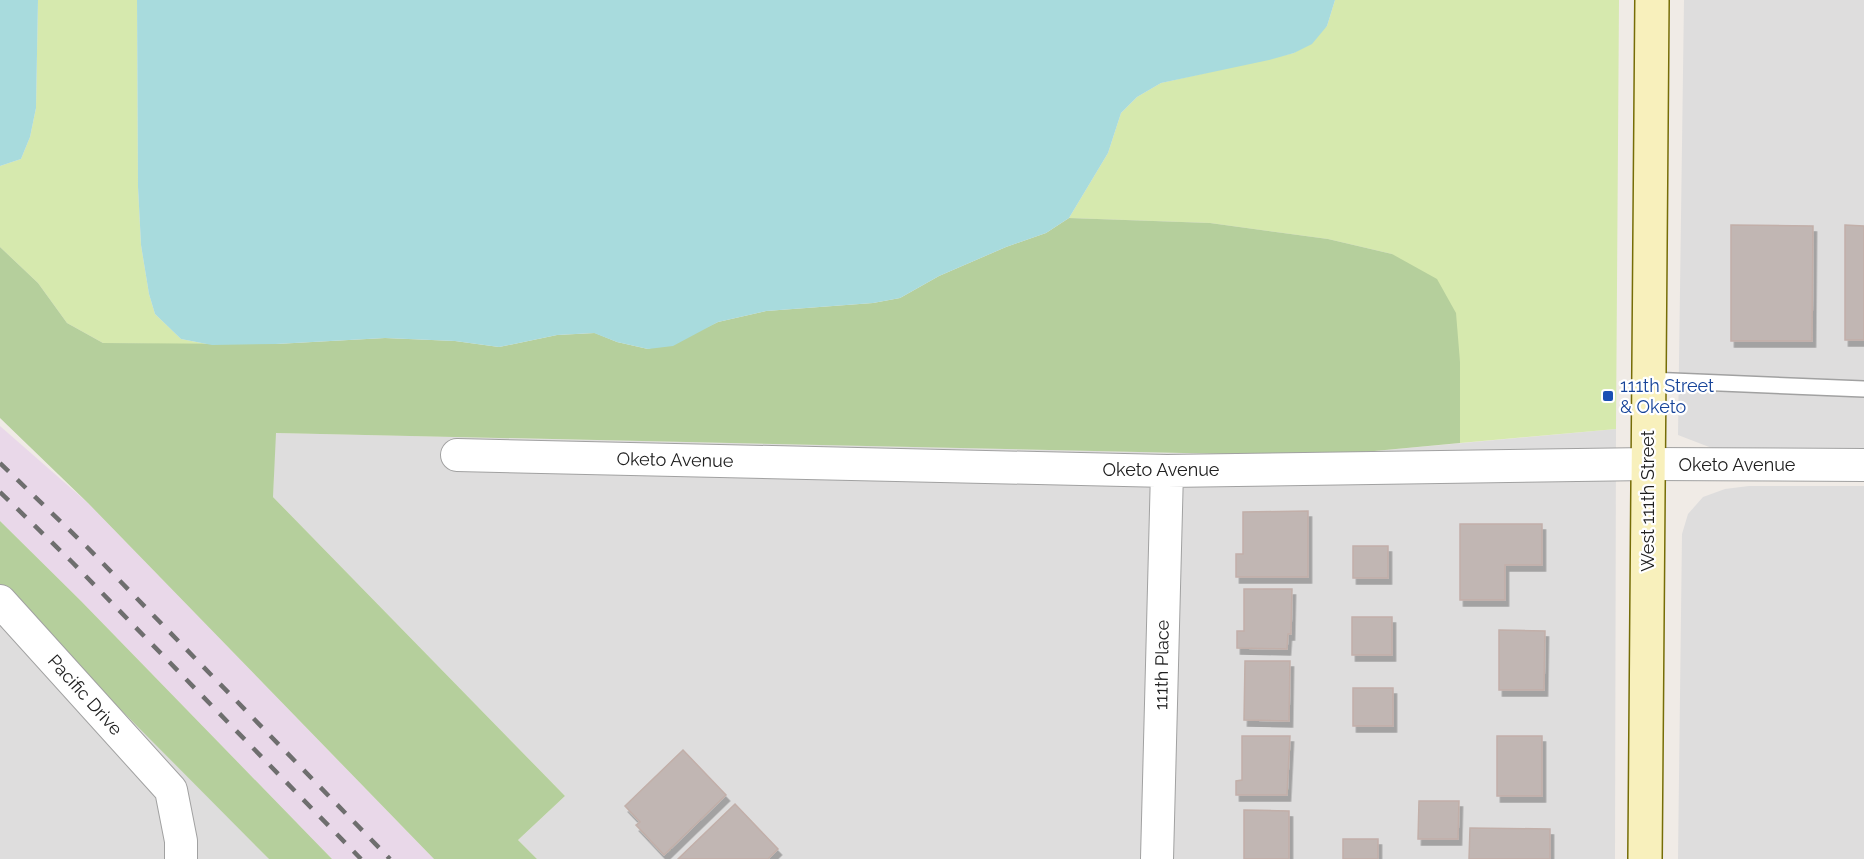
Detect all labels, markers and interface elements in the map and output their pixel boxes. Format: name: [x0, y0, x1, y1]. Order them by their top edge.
place label: 111th Street & Oketo: [1620, 375, 1714, 417]
marker: 111th Street & Oketo: [1601, 389, 1615, 403]
street label: West 111th Street: [1637, 430, 1658, 572]
street label: Oketo Avenue: [616, 448, 734, 471]
street label: Oketo Avenue: [1679, 454, 1796, 475]
street label: Oketo Avenue: [1103, 459, 1220, 480]
street label: 111th Place: [1150, 619, 1173, 710]
street label: Pacific Drive: [44, 650, 127, 740]

